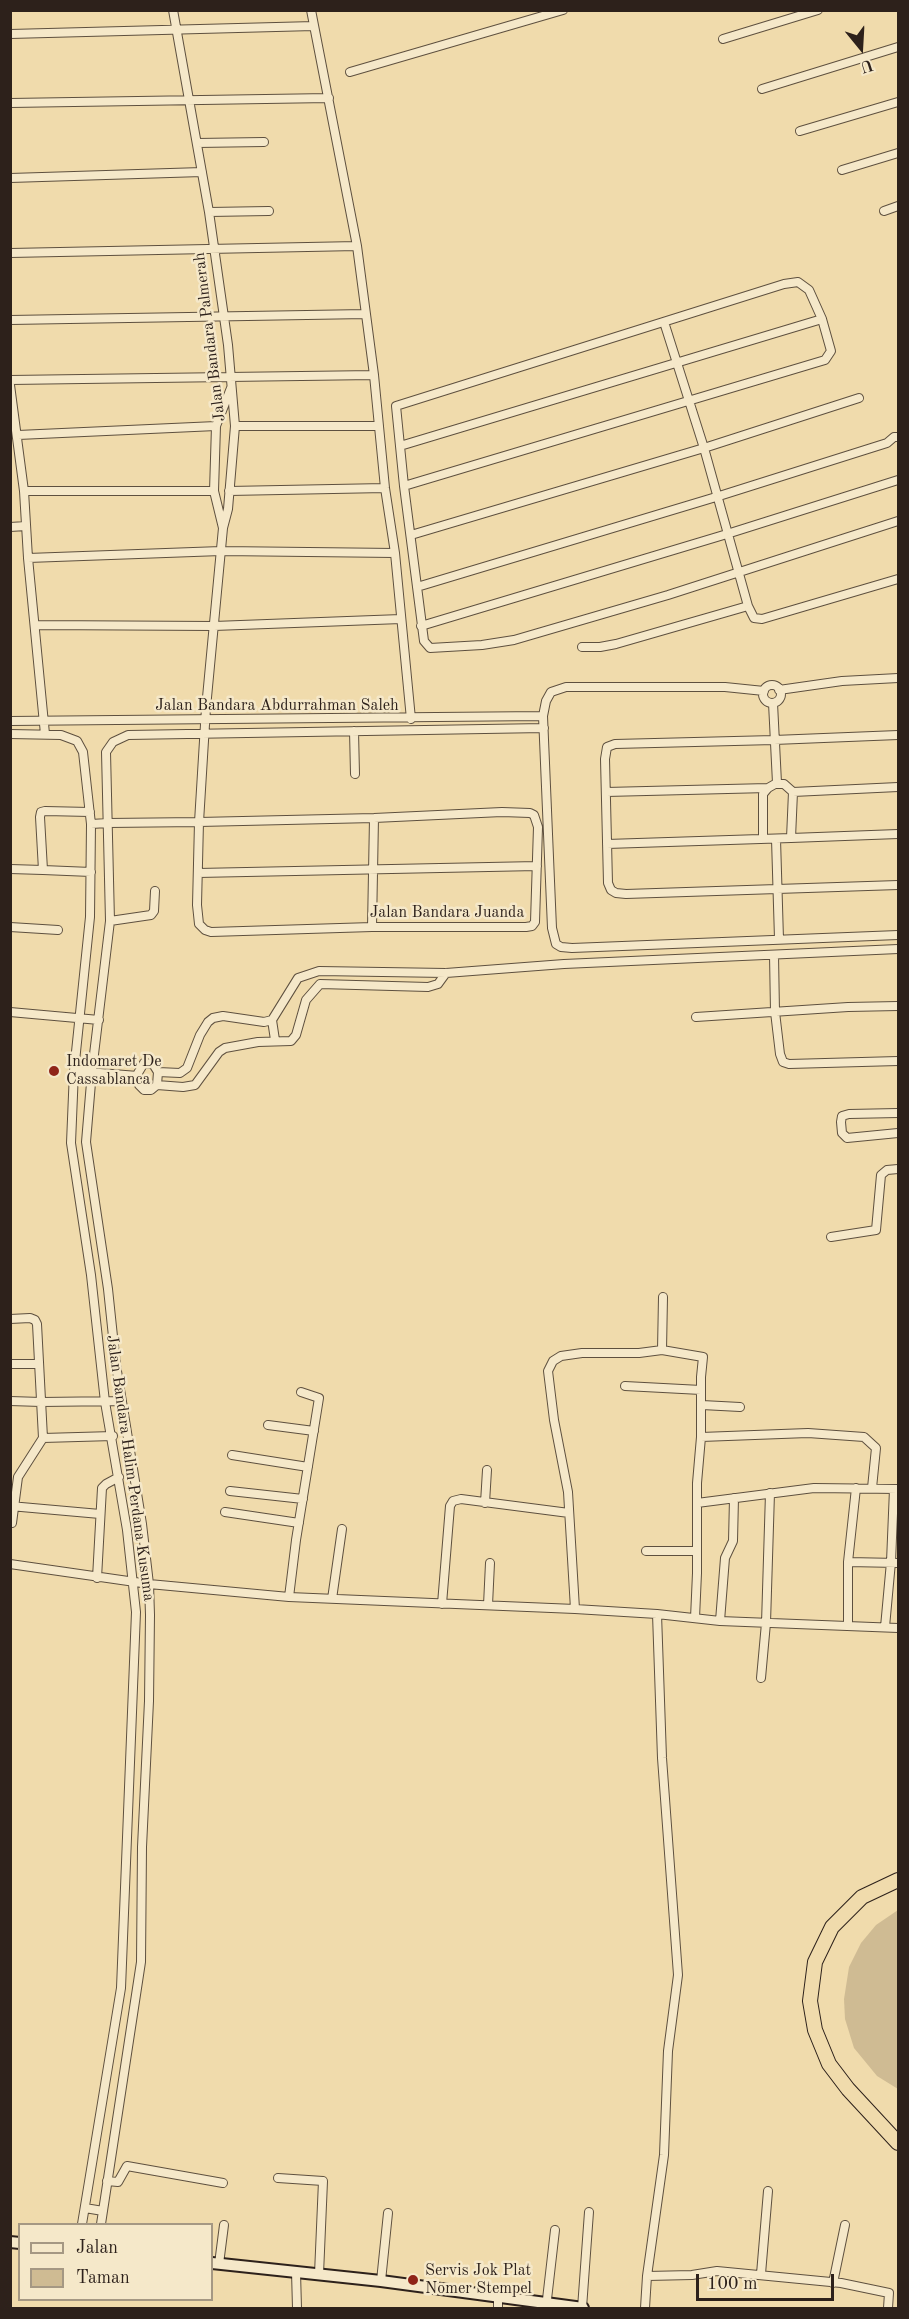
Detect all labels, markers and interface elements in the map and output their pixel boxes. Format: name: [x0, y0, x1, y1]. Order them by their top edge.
north arrow: [831, 18, 891, 78]
text: U: [858, 56, 875, 75]
street label: Jalan Bandara Palmerah: [190, 251, 230, 423]
street label: Jalan Bandara Abdurrahman Saleh: [155, 696, 399, 716]
street label: Jalan Bandara Juanda: [370, 903, 524, 923]
place label: Indomaret De Cassablanca: [66, 1052, 162, 1090]
marker: Indomaret De Cassablanca: [47, 1064, 61, 1078]
street label: Jalan Bandara Halim Perdana Kusuma: [102, 1333, 158, 1603]
legend: [18, 2223, 213, 2301]
text: Jalan: [76, 2239, 118, 2257]
place label: Servis Jok Plat Nomer Stempel: [425, 2261, 532, 2299]
scale bar: [699, 2262, 837, 2300]
text: Taman: [76, 2269, 130, 2287]
marker: Servis Jok Plat Nomer Stempel: [406, 2273, 420, 2287]
text: 100 m: [707, 2275, 758, 2293]

